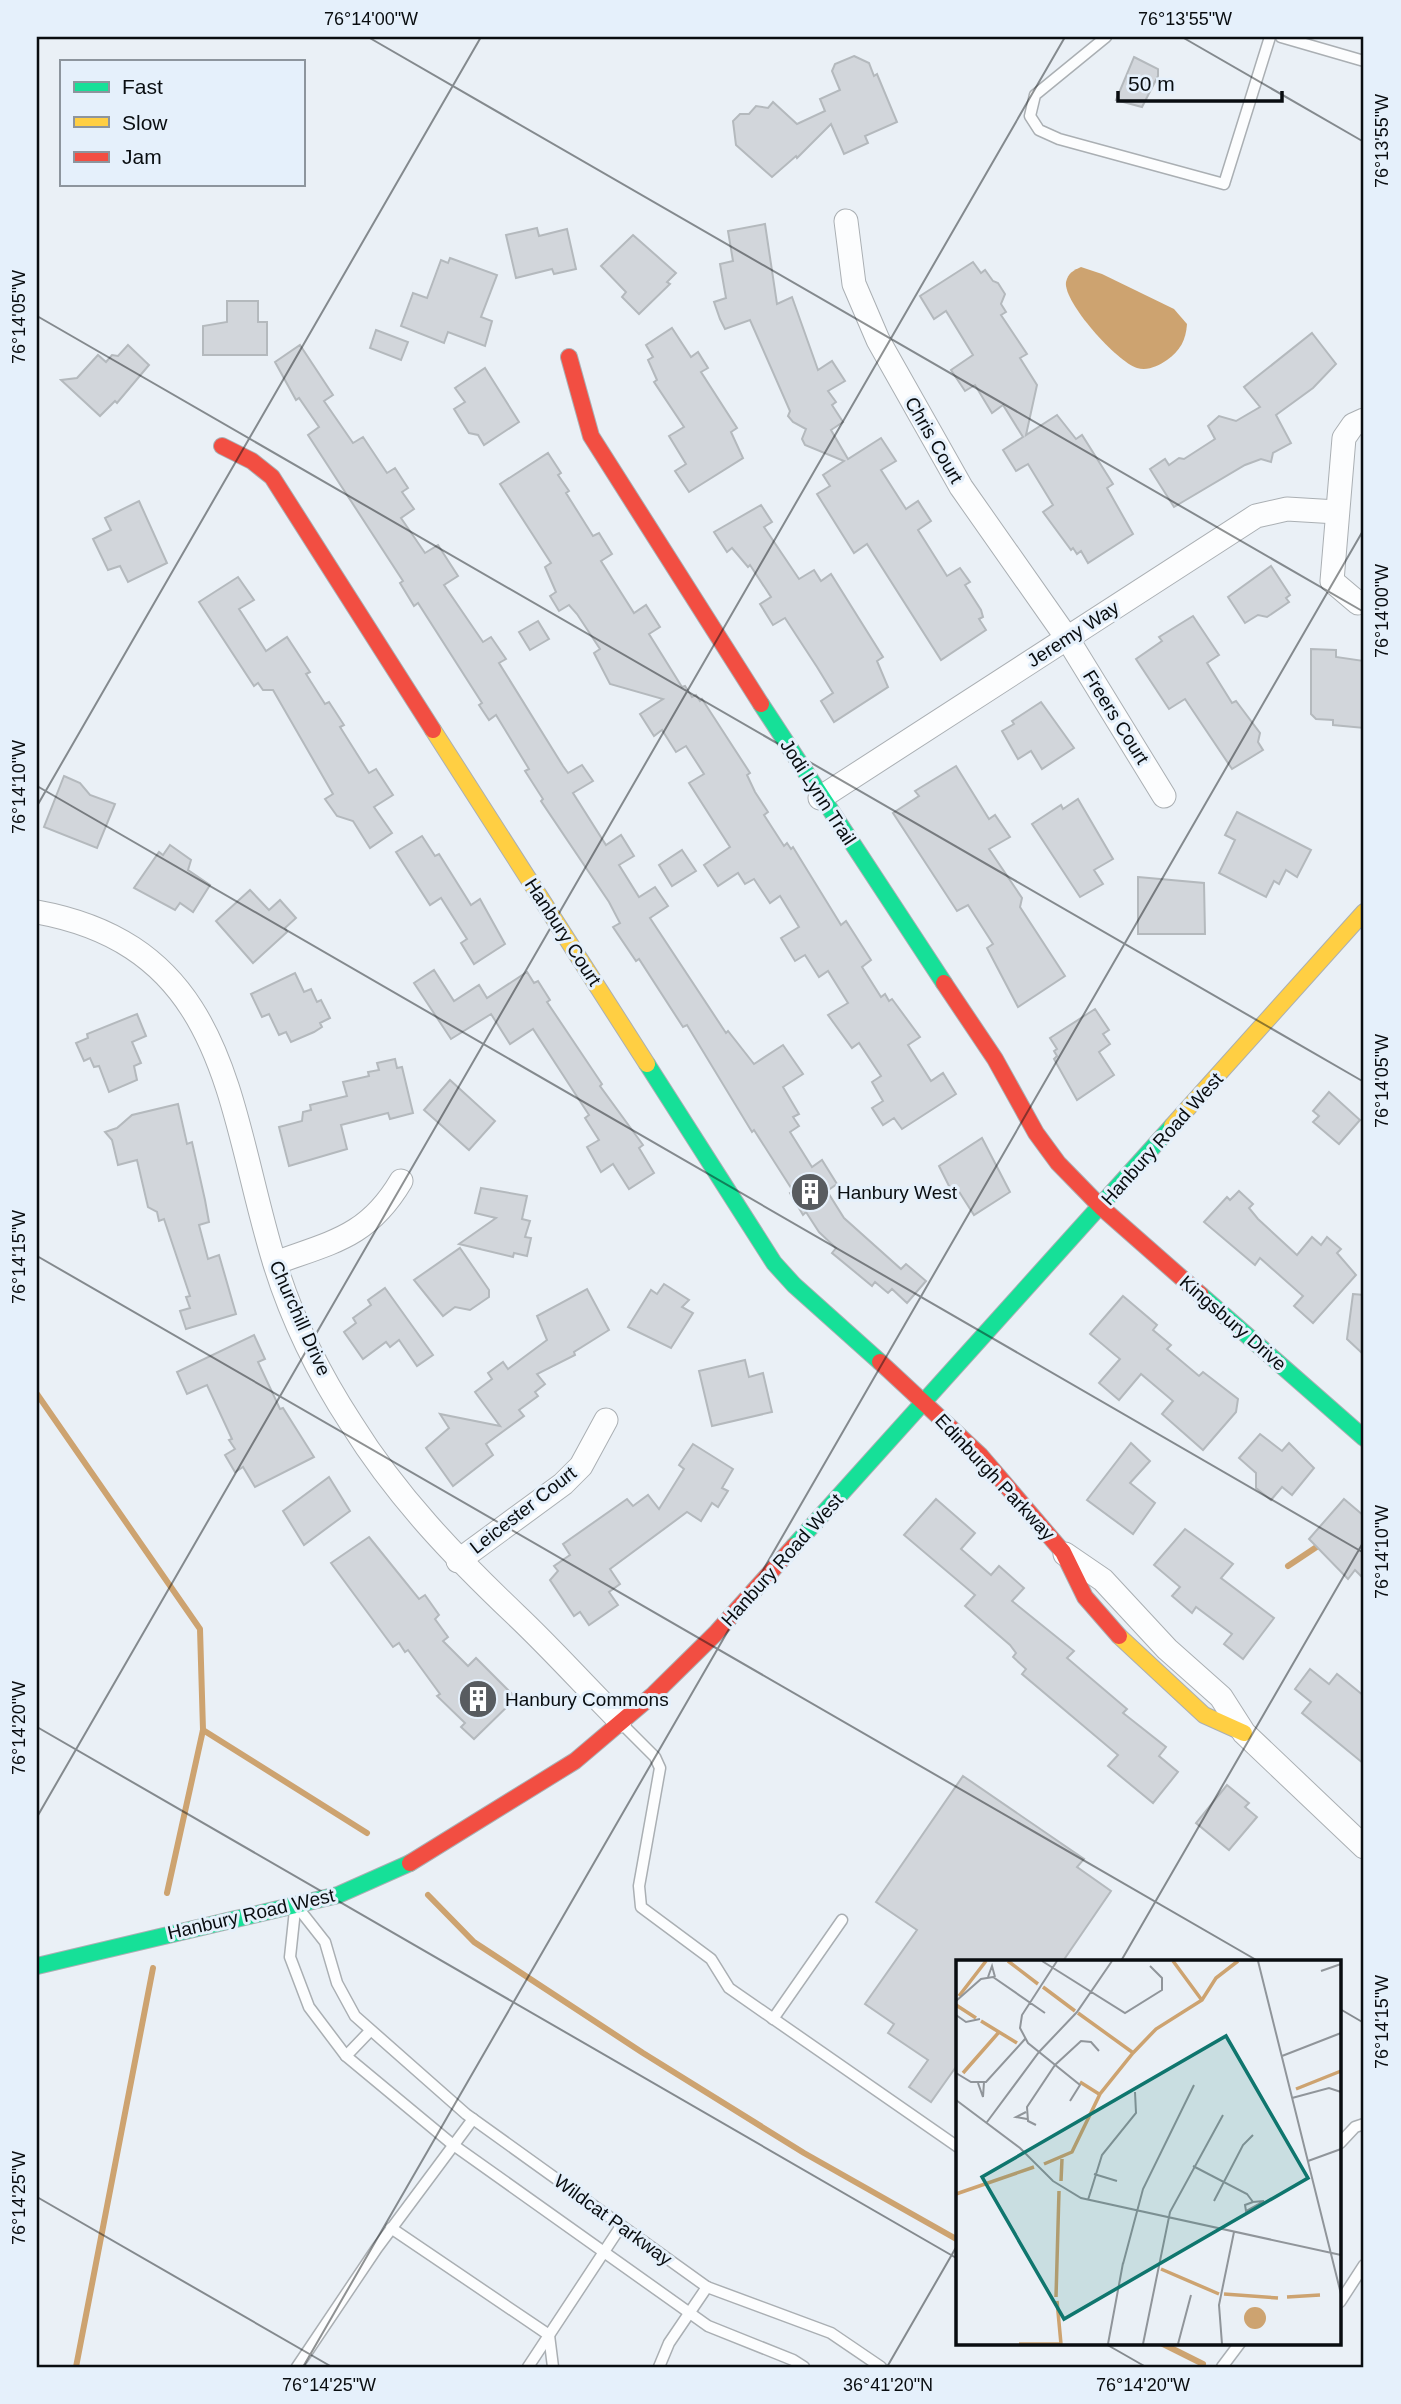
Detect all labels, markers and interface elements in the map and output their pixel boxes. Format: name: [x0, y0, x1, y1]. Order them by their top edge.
text: 76°14'00"W: [324, 9, 418, 29]
text: 76°13'55"W: [1138, 9, 1232, 29]
legend: [60, 60, 304, 186]
scale bar: [1118, 60, 1282, 104]
text: 50 m: [1128, 72, 1175, 95]
text: Fast: [122, 75, 163, 98]
text: 76°13'55"W: [1372, 94, 1392, 188]
text: Slow: [122, 111, 168, 134]
text: Jam: [122, 145, 162, 168]
text: 76°14'05"W: [9, 270, 29, 364]
street label: Chris Court: [901, 393, 967, 487]
text: 76°14'00"W: [1372, 564, 1392, 658]
street label: Jeremy Way: [1023, 596, 1123, 671]
street label: Freers Court: [1079, 666, 1154, 768]
street label: Jodi Lynn Trail: [776, 735, 860, 849]
text: 76°14'10"W: [9, 740, 29, 834]
street label: Hanbury Court: [521, 874, 606, 990]
text: 76°14'05"W: [1372, 1034, 1392, 1128]
street label: Hanbury Road West: [1097, 1068, 1227, 1209]
building icon: Hanbury West: [789, 1171, 831, 1213]
place label: Hanbury West: [837, 1182, 958, 1203]
text: 76°14'15"W: [9, 1210, 29, 1304]
street label: Churchill Drive: [265, 1257, 335, 1379]
street label: Kingsbury Drive: [1176, 1271, 1290, 1375]
street label: Edinburgh Parkway: [931, 1410, 1059, 1545]
street label: Leicester Court: [466, 1462, 581, 1558]
street label: Hanbury Road West: [717, 1489, 847, 1630]
text: 76°14'10"W: [1372, 1505, 1392, 1599]
building icon: Hanbury Commons: [457, 1678, 499, 1720]
text: 76°14'20"W: [9, 1681, 29, 1775]
place label: Hanbury Commons: [505, 1689, 669, 1710]
street label: Hanbury Road West: [165, 1884, 337, 1943]
inset map: [956, 1960, 1342, 2344]
text: 76°14'15"W: [1372, 1975, 1392, 2069]
text: 76°14'25"W: [9, 2151, 29, 2245]
street label: Wildcat Parkway: [550, 2170, 676, 2270]
text: 76°14'25"W: [282, 2375, 376, 2395]
text: 36°41'20"N: [843, 2375, 933, 2395]
text: 76°14'20"W: [1096, 2375, 1190, 2395]

